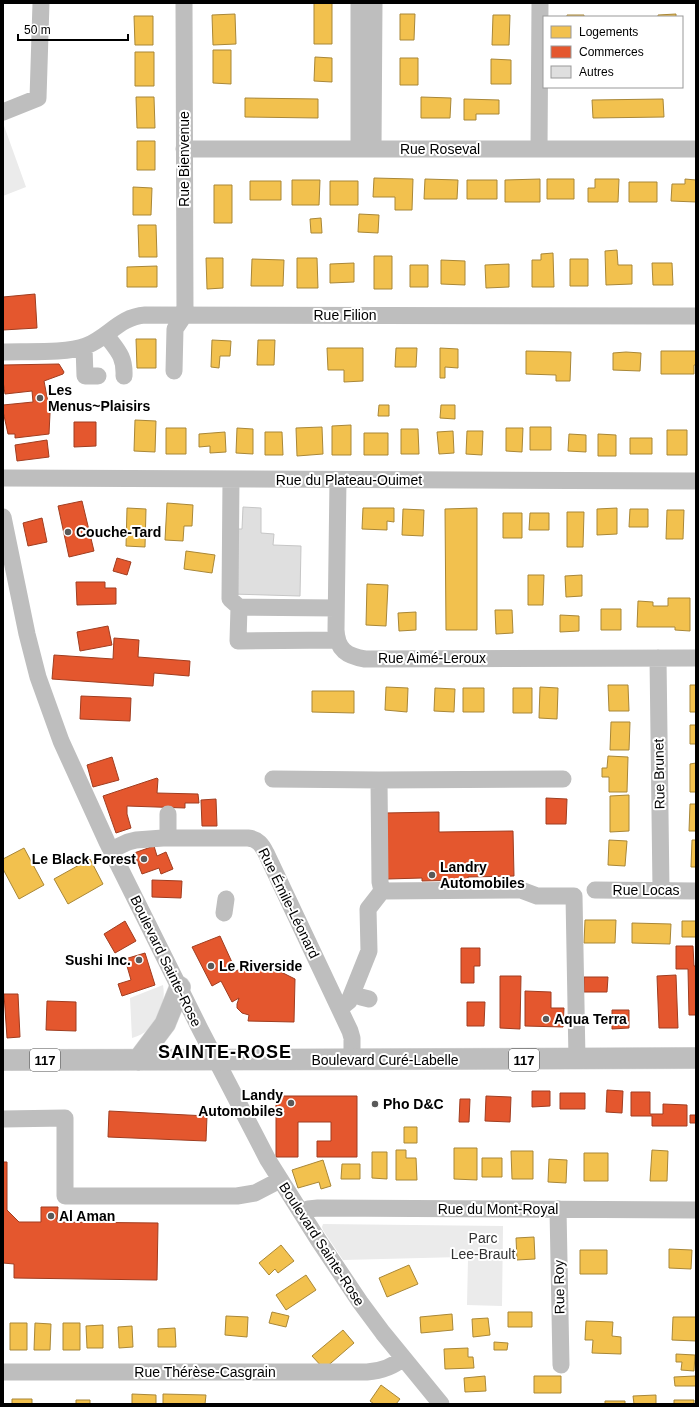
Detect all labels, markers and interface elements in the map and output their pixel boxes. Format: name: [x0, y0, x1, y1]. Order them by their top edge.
scale bar: [18, 16, 128, 42]
legend: [543, 16, 683, 88]
text: 50 m: [24, 23, 51, 37]
text: Logements: [579, 25, 638, 39]
text: Commerces: [579, 45, 644, 59]
text: Autres: [579, 65, 614, 79]
street label: Rue Bienvenue: [176, 111, 192, 207]
street label: Rue Roseval: [400, 141, 480, 157]
street label: Rue Filion: [313, 307, 377, 323]
place label: Les Menus~Plaisirs: [48, 382, 151, 414]
marker: Les Menus~Plaisirs: [35, 393, 45, 403]
street label: Rue du Plateau-Ouimet: [276, 472, 422, 488]
place label: Couche-Tard: [76, 524, 161, 540]
marker: Couche-Tard: [63, 527, 73, 537]
street label: Rue Aimé-Leroux: [378, 650, 486, 666]
street label: Rue Brunet: [650, 738, 668, 810]
street label: Rue Émile-Léonard: [255, 845, 323, 961]
place label: Le Black Forest: [32, 851, 136, 867]
marker: Le Black Forest: [139, 854, 149, 864]
place label: Landry Automobiles: [440, 859, 525, 891]
marker: Landry Automobiles: [427, 870, 437, 880]
street label: Rue Locas: [613, 882, 679, 898]
street label: Boulevard Sainte-Rose: [127, 893, 205, 1029]
place label: Sushi Inc.: [65, 952, 131, 968]
marker: Sushi Inc.: [134, 955, 144, 965]
place label: Le Riverside: [219, 958, 302, 974]
marker: Le Riverside: [206, 961, 216, 971]
place label: Aqua Terra: [554, 1011, 627, 1027]
marker: Aqua Terra: [541, 1014, 551, 1024]
district label: SAINTE-ROSE: [158, 1042, 292, 1062]
road number: 117: [30, 1049, 60, 1071]
road number: 117: [509, 1049, 539, 1071]
street label: Boulevard Curé-Labelle: [311, 1052, 459, 1068]
place label: Landy Automobiles: [198, 1087, 283, 1119]
place label: Pho D&C: [383, 1096, 444, 1112]
marker: Landy Automobiles: [286, 1098, 296, 1108]
marker: Pho D&C: [370, 1099, 380, 1109]
street label: Boulevard Sainte-Rose: [276, 1179, 368, 1309]
street label: Rue du Mont-Royal: [438, 1201, 558, 1217]
place label: Al Aman: [59, 1208, 115, 1224]
marker: Al Aman: [46, 1211, 56, 1221]
park label: Parc Lee-Brault: [451, 1230, 515, 1262]
street label: Rue Roy: [551, 1260, 567, 1314]
street label: Rue Thérèse-Casgrain: [134, 1364, 276, 1380]

